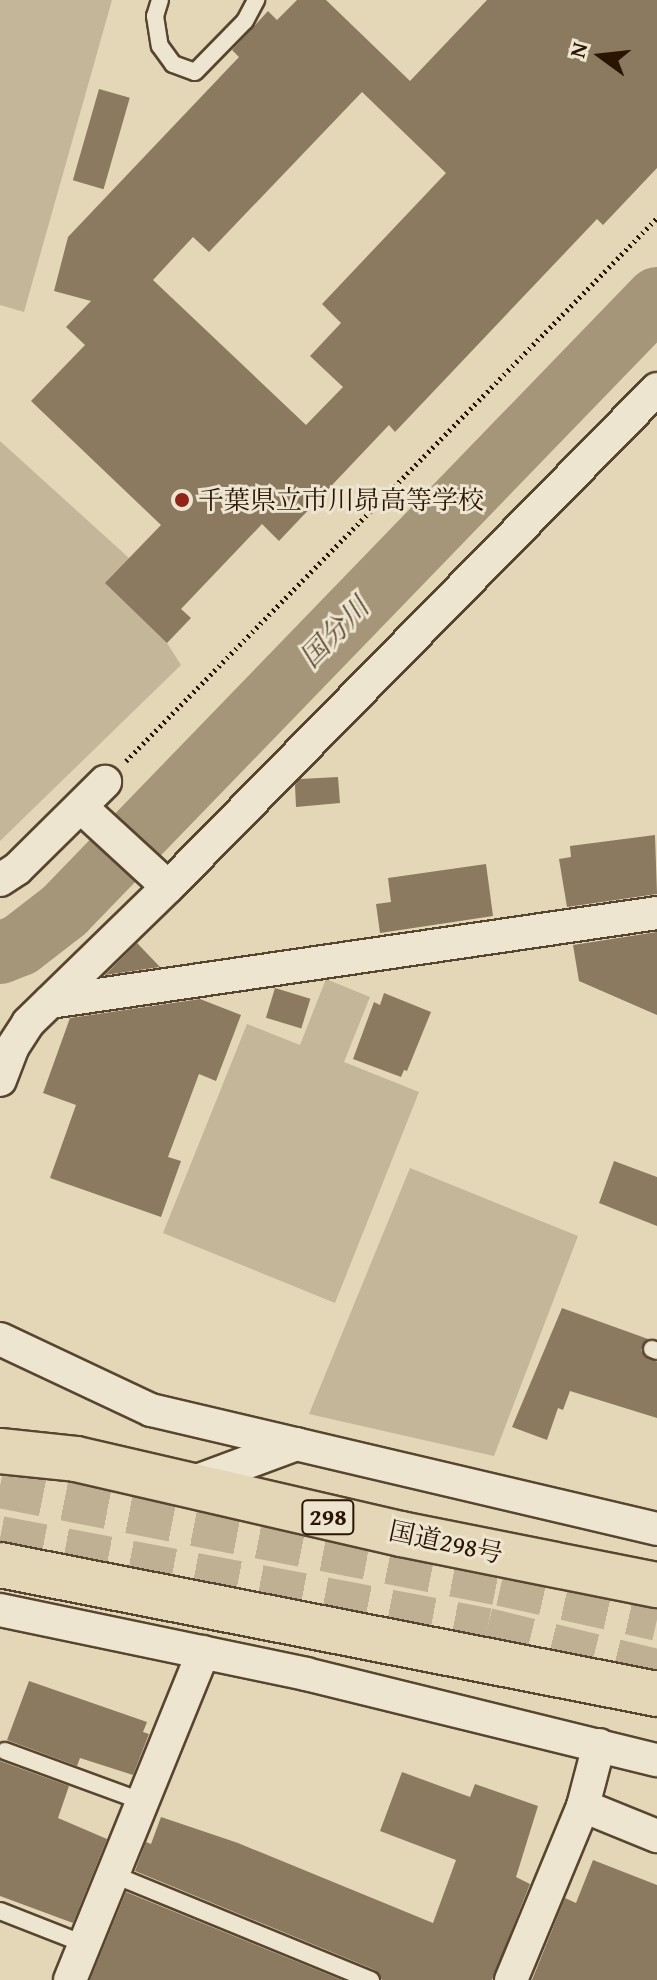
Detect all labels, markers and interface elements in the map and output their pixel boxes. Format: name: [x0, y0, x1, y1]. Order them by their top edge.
north arrow: [561, 16, 641, 96]
text: N: [560, 39, 595, 61]
place label: 千葉県立市川昴高等学校: [198, 484, 484, 516]
marker: 千葉県立市川昴高等学校: [173, 491, 191, 509]
water label: 国分川: [293, 590, 375, 674]
road number: 298: [300, 1497, 356, 1537]
street label: 国道298号: [386, 1515, 506, 1569]

